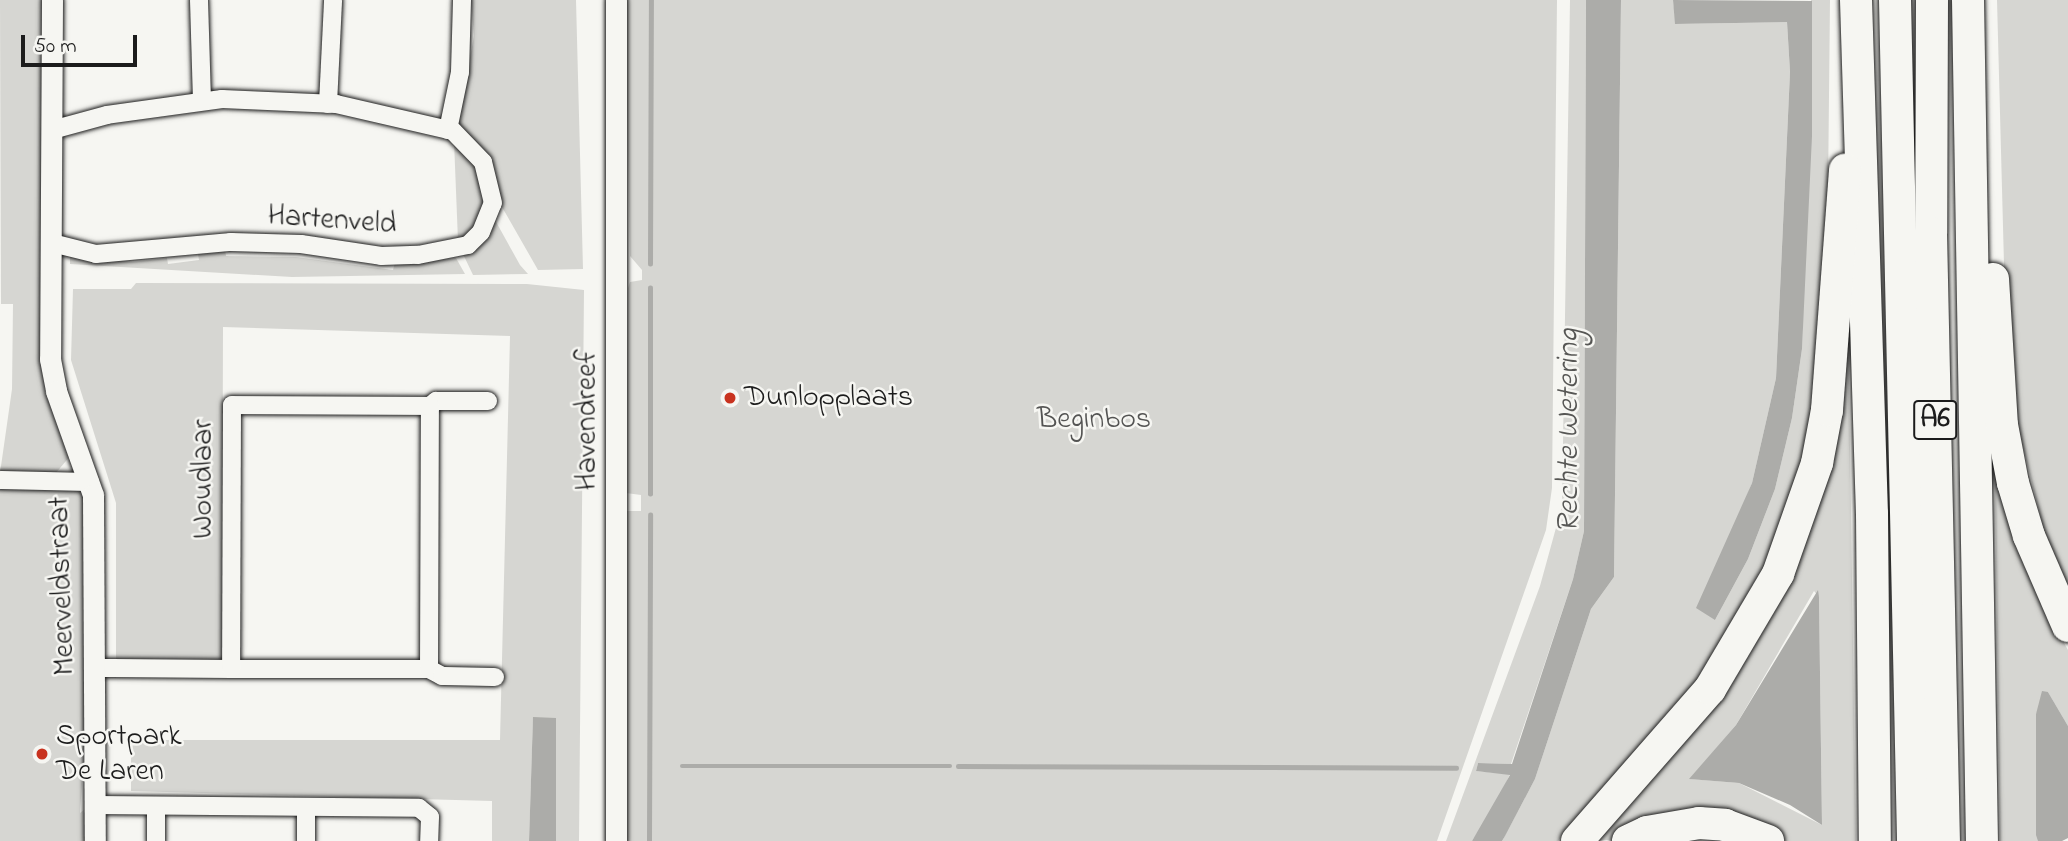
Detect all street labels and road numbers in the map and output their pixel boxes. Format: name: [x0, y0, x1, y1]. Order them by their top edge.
street label: Hartenveld: [266, 199, 398, 243]
street label: Havendreef: [570, 349, 606, 491]
road number: A6: [1912, 396, 1958, 444]
street label: Woudlaar: [186, 419, 222, 539]
street label: Meerveldstraat: [42, 496, 84, 676]

